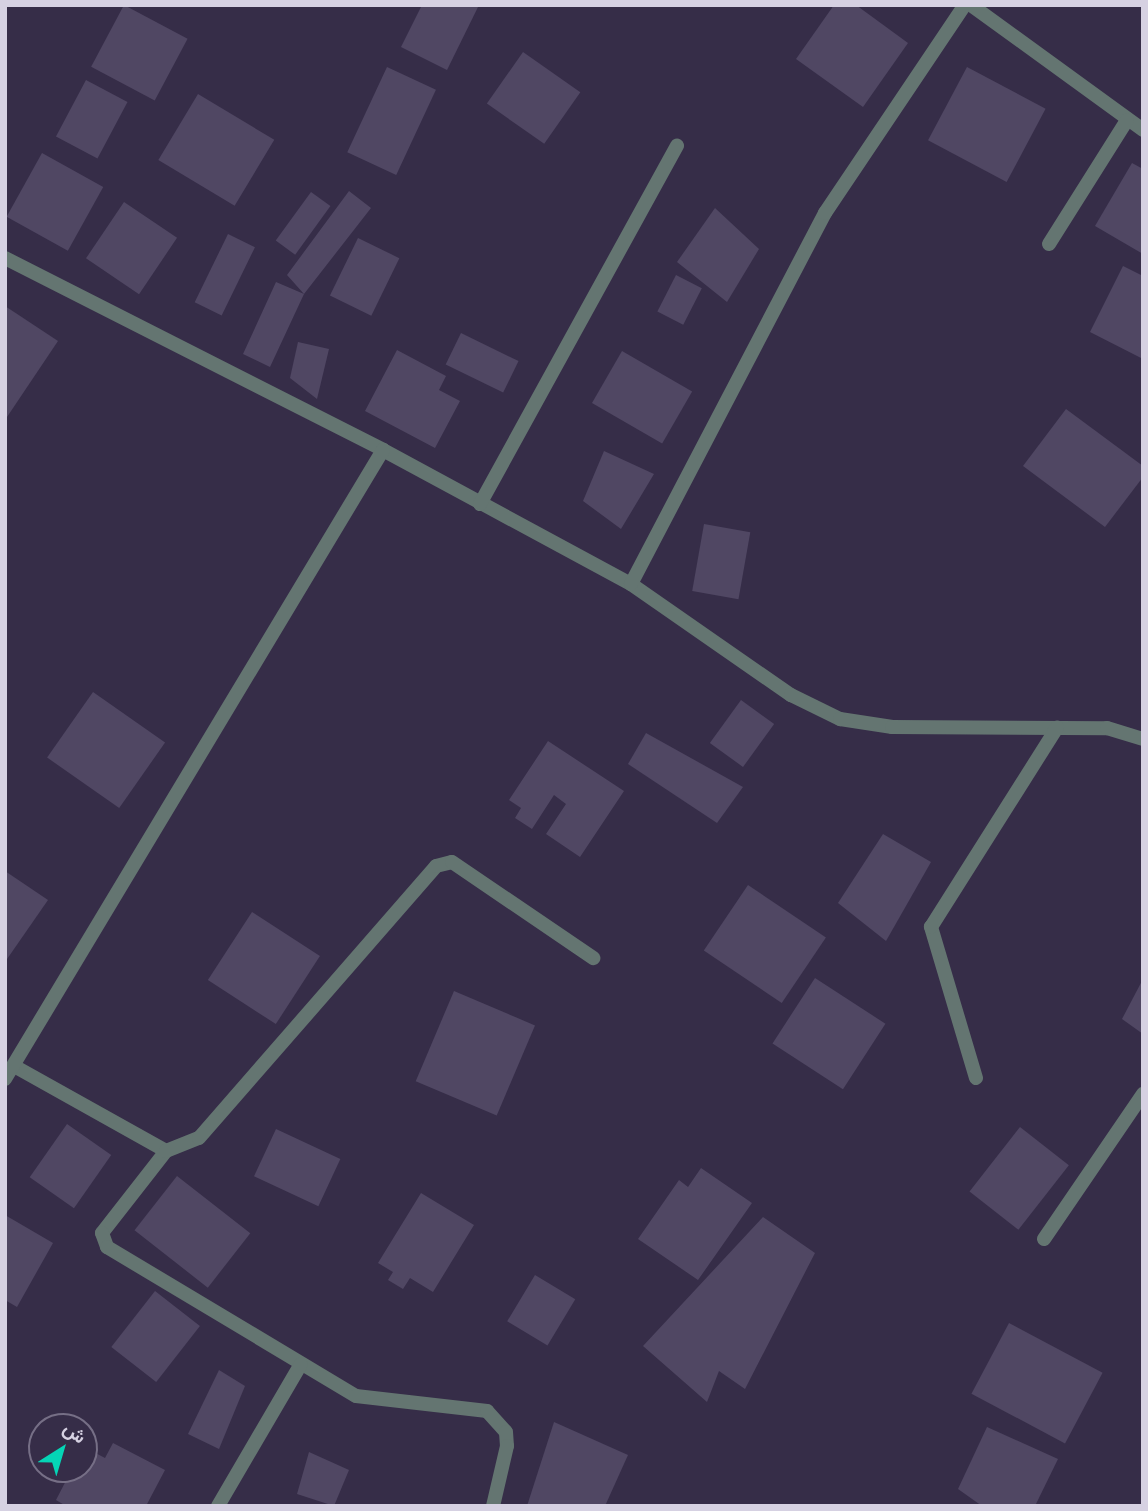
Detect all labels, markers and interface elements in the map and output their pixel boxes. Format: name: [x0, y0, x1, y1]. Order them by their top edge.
north arrow: [28, 1413, 98, 1483]
text: ش: [59, 1417, 90, 1448]

